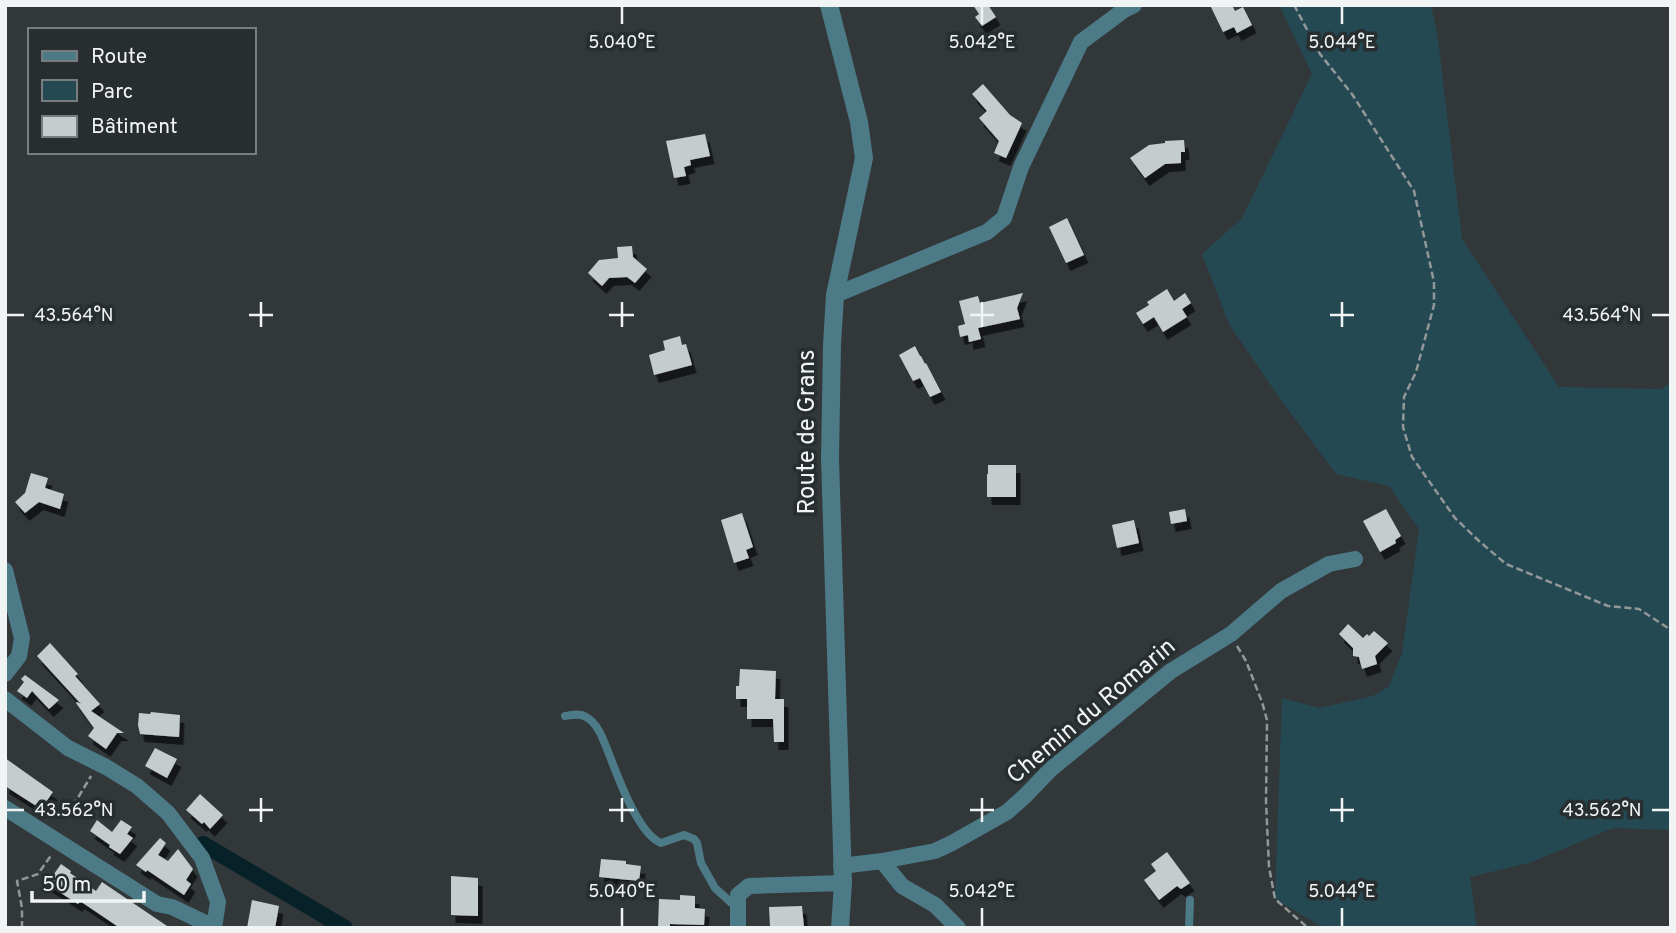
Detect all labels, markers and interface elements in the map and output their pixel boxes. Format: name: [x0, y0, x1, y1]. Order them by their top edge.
legend: [28, 28, 256, 154]
text: 5.040°E: [588, 32, 656, 55]
text: 5.042°E: [948, 32, 1016, 55]
text: 5.044°E: [1308, 32, 1376, 55]
text: Route: [91, 44, 147, 71]
text: Parc: [91, 79, 133, 106]
text: Bâtiment: [91, 114, 178, 141]
text: 43.564°N: [34, 305, 114, 328]
text: 43.564°N: [1562, 305, 1642, 328]
street label: Route de Grans: [793, 350, 823, 514]
street label: Chemin du Romarin: [1001, 632, 1183, 792]
text: 43.562°N: [34, 800, 114, 823]
text: 43.562°N: [1562, 800, 1642, 823]
scale bar: [32, 860, 144, 904]
text: 50 m: [42, 872, 91, 899]
text: 5.040°E: [588, 881, 656, 904]
text: 5.042°E: [948, 881, 1016, 904]
text: 5.044°E: [1308, 881, 1376, 904]

